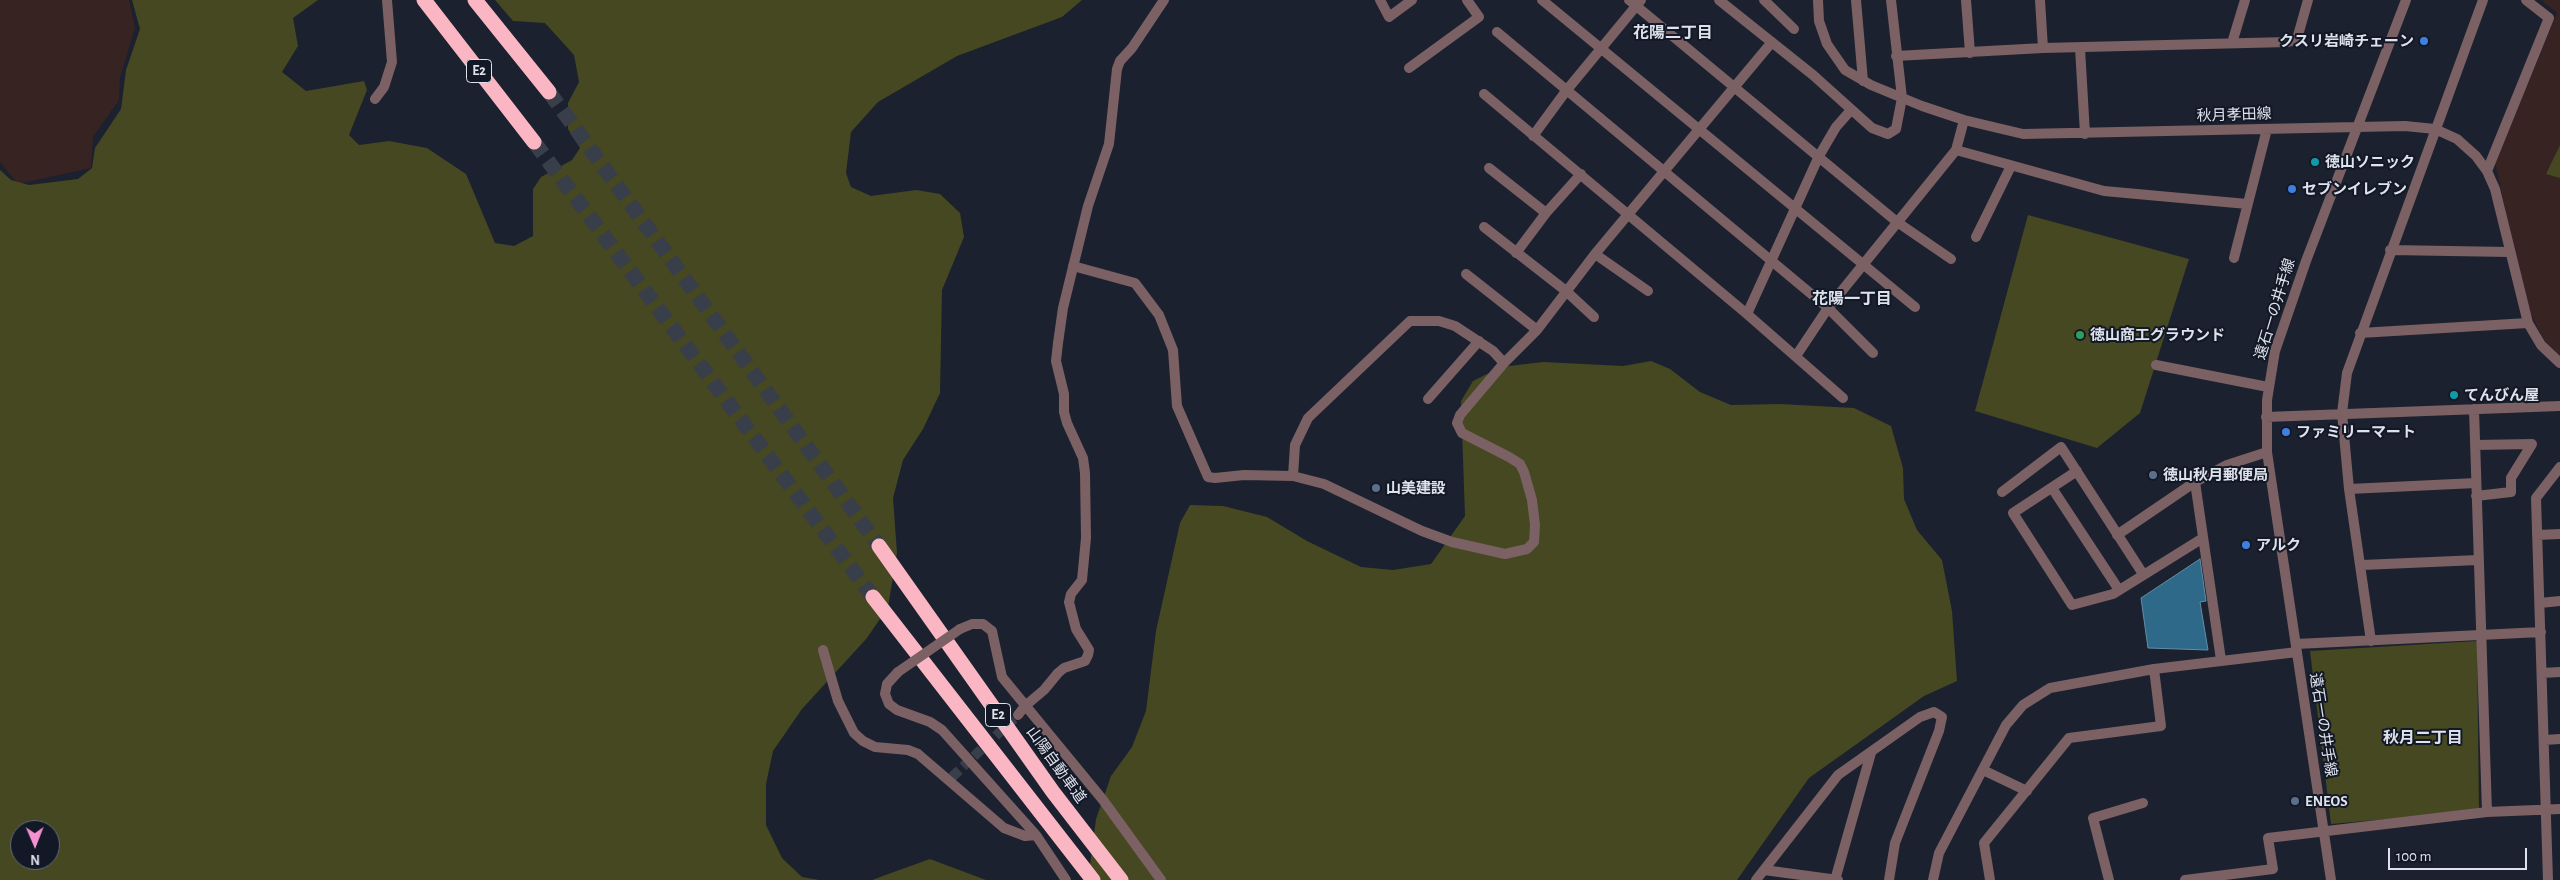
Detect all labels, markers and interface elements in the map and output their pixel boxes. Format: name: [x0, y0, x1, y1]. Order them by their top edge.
district label: 花陽二丁目: [1633, 23, 1713, 43]
place label: クスリ岩崎チェーン: [2279, 32, 2414, 50]
marker: クスリ岩崎チェーン: [2418, 35, 2430, 47]
road number: E2: [466, 59, 492, 82]
street label: 秋月孝田線: [2196, 105, 2272, 125]
place label: 徳山ソニック: [2325, 153, 2415, 171]
marker: 徳山ソニック: [2309, 156, 2321, 168]
place label: セブンイレブン: [2302, 180, 2407, 198]
marker: セブンイレブン: [2286, 183, 2298, 195]
street label: 遠石一の井手線: [2251, 256, 2299, 362]
district label: 花陽一丁目: [1812, 289, 1892, 309]
place label: 徳山商工グラウンド: [2090, 326, 2225, 344]
marker: 徳山商工グラウンド: [2074, 329, 2086, 341]
place label: てんびん屋: [2464, 386, 2539, 404]
marker: てんびん屋: [2448, 389, 2460, 401]
place label: ファミリーマート: [2296, 423, 2416, 441]
marker: ファミリーマート: [2280, 426, 2292, 438]
place label: 徳山秋月郵便局: [2163, 466, 2268, 484]
marker: 徳山秋月郵便局: [2147, 469, 2159, 481]
place label: 山美建設: [1386, 479, 1446, 497]
marker: 山美建設: [1370, 482, 1382, 494]
place label: アルク: [2256, 536, 2301, 554]
marker: アルク: [2240, 539, 2252, 551]
street label: 遠石一の井手線: [2306, 672, 2340, 778]
road number: E2: [986, 704, 1010, 726]
street label: 山陽自動車道: [1022, 723, 1090, 807]
district label: 秋月二丁目: [2383, 728, 2463, 748]
place label: ENEOS: [2305, 792, 2348, 810]
marker: ENEOS: [2289, 795, 2301, 807]
north arrow: [10, 820, 60, 870]
scale bar: [2390, 838, 2529, 870]
text: 100 m: [2396, 849, 2431, 864]
text: N: [30, 852, 40, 866]

